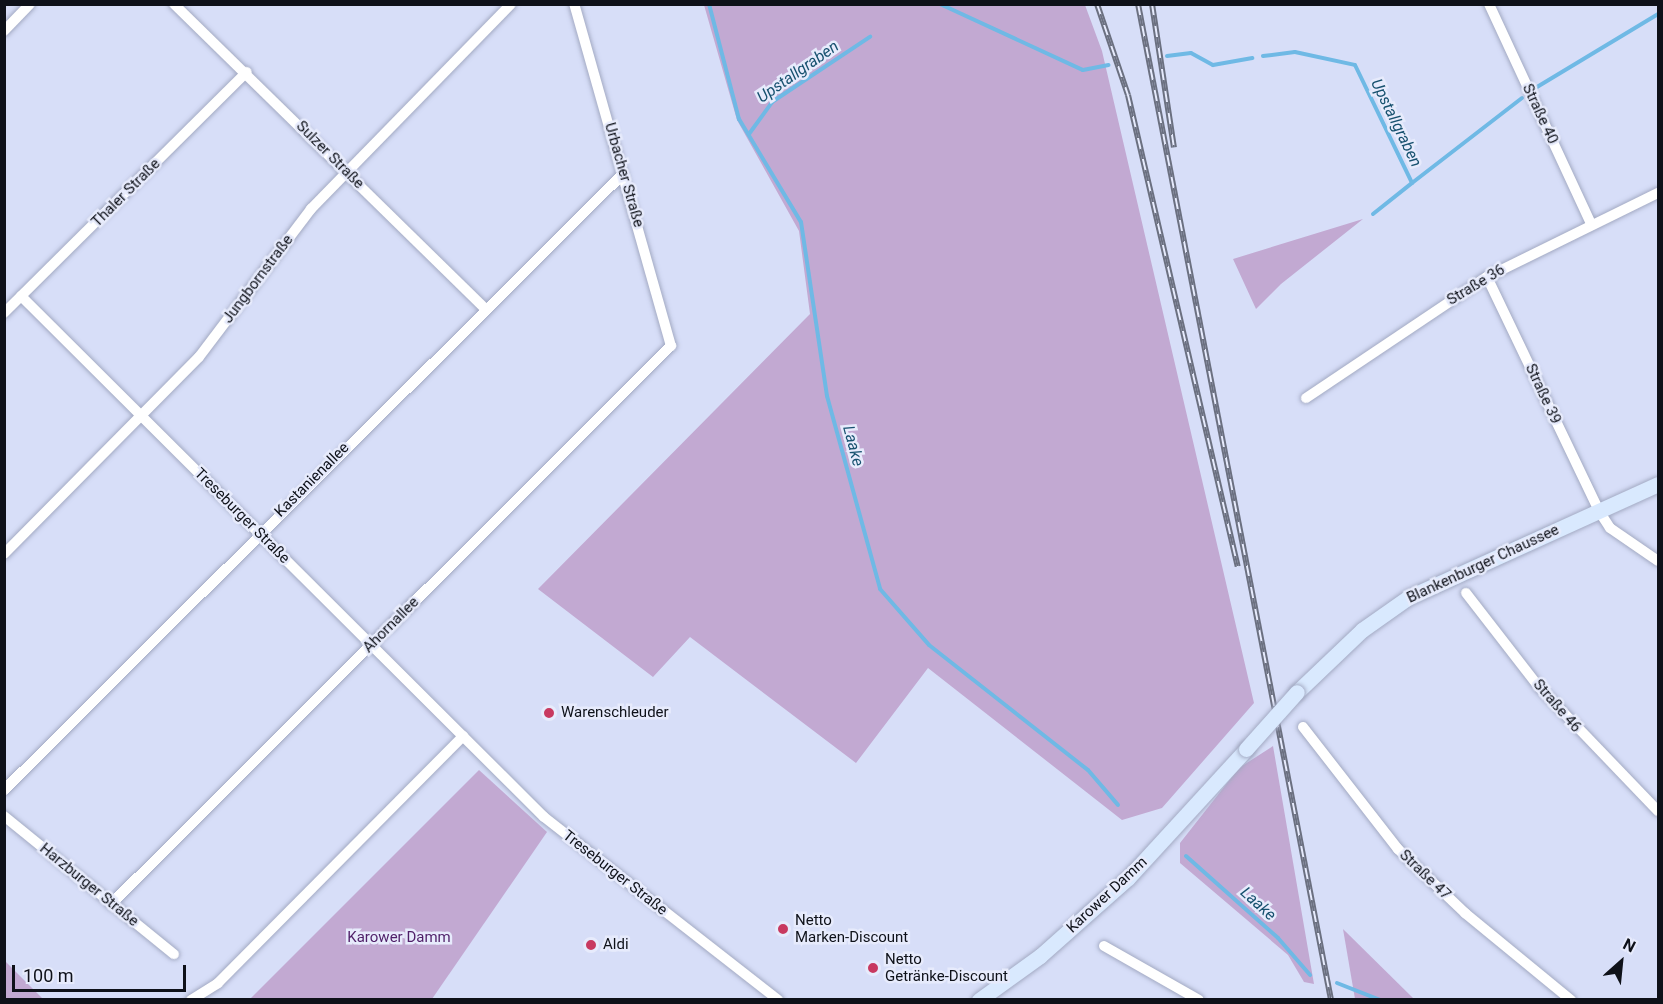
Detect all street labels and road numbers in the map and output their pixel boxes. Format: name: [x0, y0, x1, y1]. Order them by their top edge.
street label: Straße 40: [1518, 81, 1562, 147]
street label: Sulzer Straße: [292, 117, 368, 193]
street label: Urbacher Straße: [600, 121, 648, 229]
street label: Thaler Straße: [88, 155, 164, 231]
street label: Jungbornstraße: [219, 231, 297, 327]
street label: Straße 36: [1444, 261, 1508, 309]
street label: Straße 39: [1521, 361, 1565, 427]
street label: Kastanienallee: [271, 439, 353, 521]
street label: Treseburger Straße: [191, 465, 293, 567]
street label: Blankenburger Chaussee: [1404, 521, 1562, 607]
street label: Ahornallee: [359, 593, 423, 657]
street label: Straße 46: [1529, 676, 1585, 736]
street label: Treseburger Straße: [559, 827, 671, 919]
street label: Harzburger Straße: [36, 840, 142, 930]
street label: Straße 47: [1396, 846, 1454, 904]
street label: Karower Damm: [1063, 853, 1151, 937]

